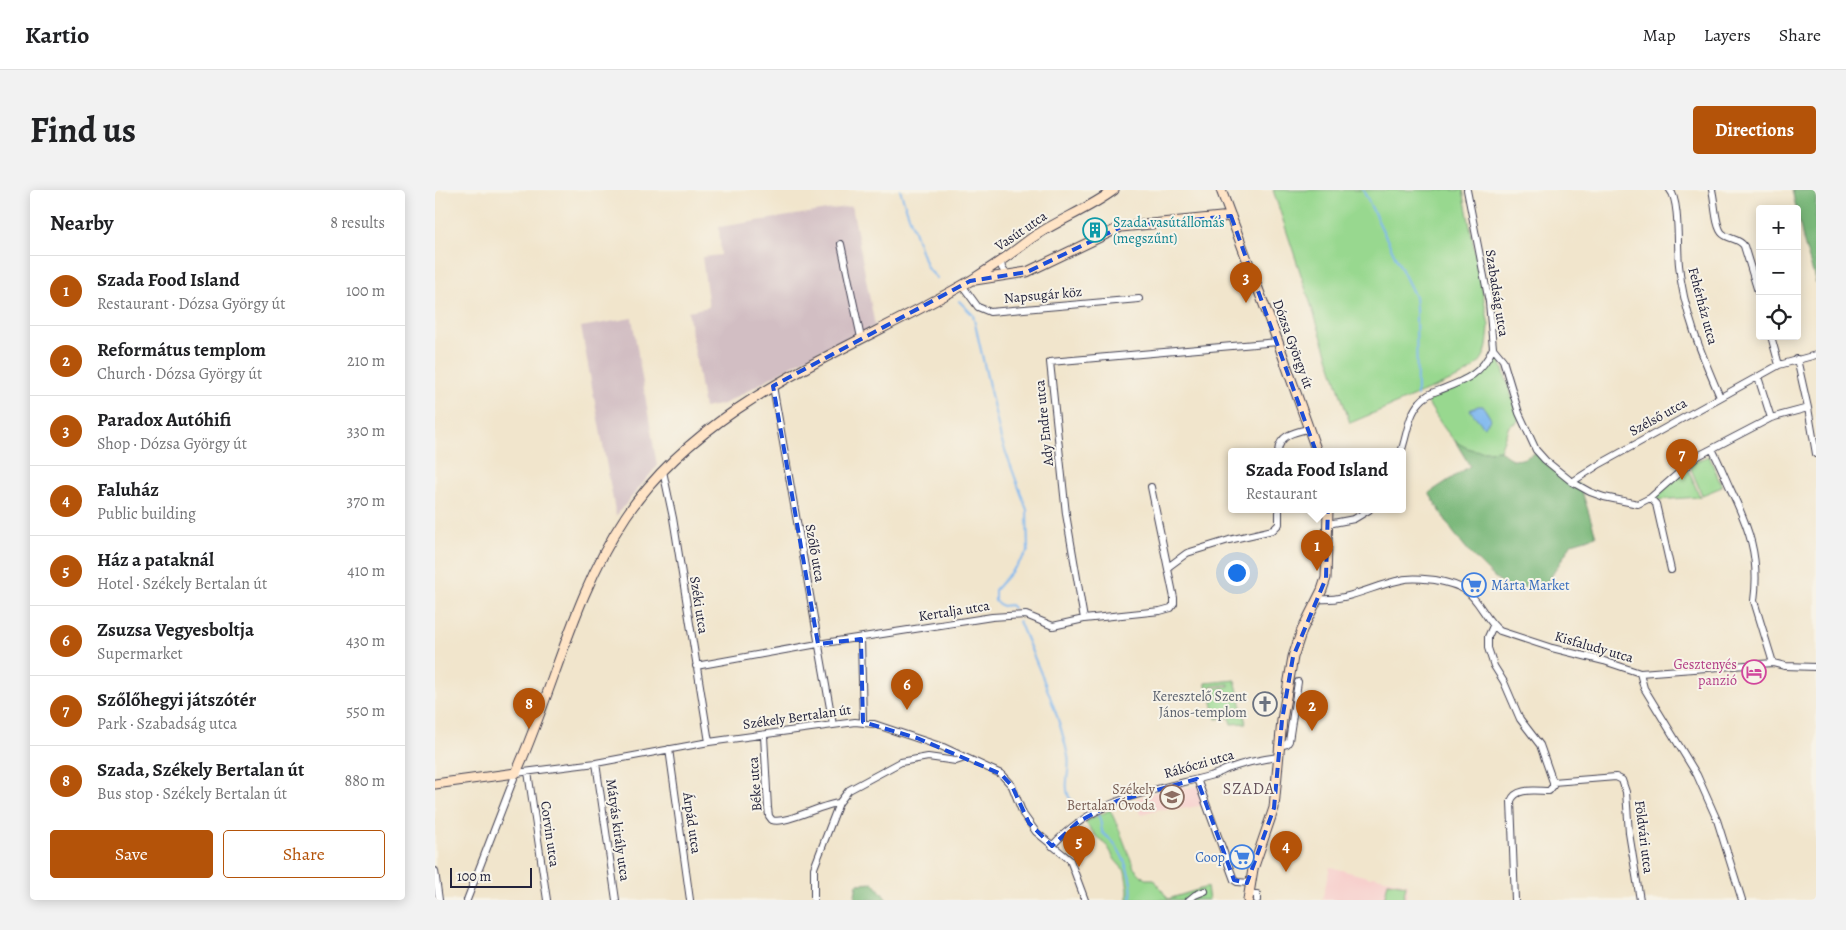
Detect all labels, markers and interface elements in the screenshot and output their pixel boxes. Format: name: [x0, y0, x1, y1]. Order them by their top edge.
text: Kartio: [25, 19, 89, 51]
text: Map: [1643, 23, 1676, 47]
text: Layers: [1704, 23, 1751, 47]
text: Share: [1779, 23, 1821, 47]
text: Find us: [30, 106, 136, 154]
button: Directions: [1693, 106, 1816, 154]
map controls: [1756, 205, 1801, 340]
button: +: [1756, 205, 1801, 250]
street label: Vasút utca: [990, 206, 1051, 256]
text: Nearby: [50, 209, 113, 237]
text: 8 results: [330, 212, 385, 234]
place label: Szada vasútállomás (megszűnt): [1113, 213, 1225, 248]
building icon: Szada vasútállomás (megszűnt): [1082, 217, 1108, 243]
street label: Szabadság utca: [1481, 248, 1513, 338]
button: −: [1756, 250, 1801, 295]
pin: 3: [1230, 262, 1262, 303]
street label: Fehérház utca: [1684, 265, 1723, 347]
text: Szada Food Island: [97, 267, 240, 293]
text: 1: [63, 280, 69, 302]
text: 100 m: [346, 280, 385, 302]
street label: Napsugár köz: [1003, 282, 1083, 308]
text: Restaurant · Dózsa György út: [97, 293, 285, 315]
button: locate: [1756, 295, 1801, 340]
street label: Dózsa György út: [1268, 297, 1318, 392]
text: Református templom: [97, 337, 266, 363]
text: 2: [62, 350, 70, 372]
text: 210 m: [347, 350, 385, 372]
text: Church · Dózsa György út: [97, 363, 262, 385]
street label: Ady Endre utca: [1030, 379, 1058, 468]
street label: Szélső utca: [1626, 393, 1691, 441]
text: Paradox Autóhifi: [97, 407, 231, 433]
text: 3: [63, 420, 69, 442]
text: 330 m: [347, 420, 385, 442]
text: Shop · Dózsa György út: [97, 433, 247, 455]
pin: 7: [1666, 439, 1698, 480]
popup: [1228, 448, 1406, 513]
text: Szada Food Island: [1246, 457, 1388, 483]
text: Faluház: [97, 477, 159, 503]
text: Restaurant: [1246, 483, 1317, 505]
text: 4: [62, 490, 70, 512]
text: 370 m: [347, 490, 385, 512]
text: Public building: [97, 503, 196, 525]
street label: Szőlő utca: [801, 523, 830, 584]
pin: 1: [1301, 530, 1333, 571]
text: Ház a pataknál: [97, 547, 214, 573]
text: 5: [63, 560, 69, 582]
text: 410 m: [347, 560, 385, 582]
your location: [1224, 560, 1250, 586]
supermarket icon: Márta Market: [1461, 572, 1487, 598]
text: Hotel · Székely Bertalan út: [97, 573, 267, 595]
street label: Széki utca: [685, 575, 713, 636]
place label: Márta Market: [1491, 576, 1570, 595]
street label: Kertalja utca: [917, 596, 991, 626]
text: Zsuzsa Vegyesboltja: [97, 617, 254, 643]
street label: Kisfaludy utca: [1552, 627, 1636, 667]
text: 6: [62, 630, 70, 652]
text: 430 m: [346, 630, 385, 652]
text: Supermarket: [97, 643, 183, 665]
place label: Gesztenyés panzió: [1673, 655, 1737, 690]
hotel icon: Gesztenyés panzió: [1741, 659, 1767, 685]
pin: 6: [891, 669, 923, 710]
text: Szőlőhegyi játszótér: [97, 687, 256, 713]
place label: Keresztelő Szent János-templom: [1152, 687, 1247, 722]
pin: 8: [513, 688, 545, 729]
pin: 2: [1296, 690, 1328, 731]
church icon: Keresztelő Szent János-templom: [1252, 691, 1278, 717]
text: 7: [63, 700, 69, 722]
text: 550 m: [346, 700, 385, 722]
street label: Székely Bertalan út: [742, 700, 853, 734]
text: Park · Szabadság utca: [97, 713, 237, 735]
street label: Rákóczi utca: [1162, 745, 1237, 783]
street label: Béke utca: [744, 756, 766, 812]
text: Szada, Székely Bertalan út: [97, 757, 304, 783]
text: 8: [62, 770, 70, 792]
text: 880 m: [344, 770, 385, 792]
street label: Mátyás király utca: [601, 777, 635, 883]
district label: SZADA: [1223, 778, 1275, 800]
place label: Székely Bertalan Óvoda: [1067, 780, 1156, 815]
text: Bus stop · Székely Bertalan út: [97, 783, 287, 805]
school or university icon: Székely Bertalan Óvoda: [1159, 784, 1185, 810]
street label: Árpád utca: [678, 790, 706, 855]
street label: Földvári utca: [1630, 799, 1658, 875]
street label: Corvin utca: [536, 800, 564, 869]
pin: 5: [1063, 826, 1095, 867]
button: Save: [50, 830, 213, 878]
button: Share: [223, 830, 385, 878]
pin: 4: [1270, 831, 1302, 872]
supermarket icon: Coop: [1229, 844, 1255, 870]
place label: Coop: [1195, 848, 1225, 867]
scale bar: [450, 865, 533, 888]
text: 100 m: [457, 867, 491, 886]

